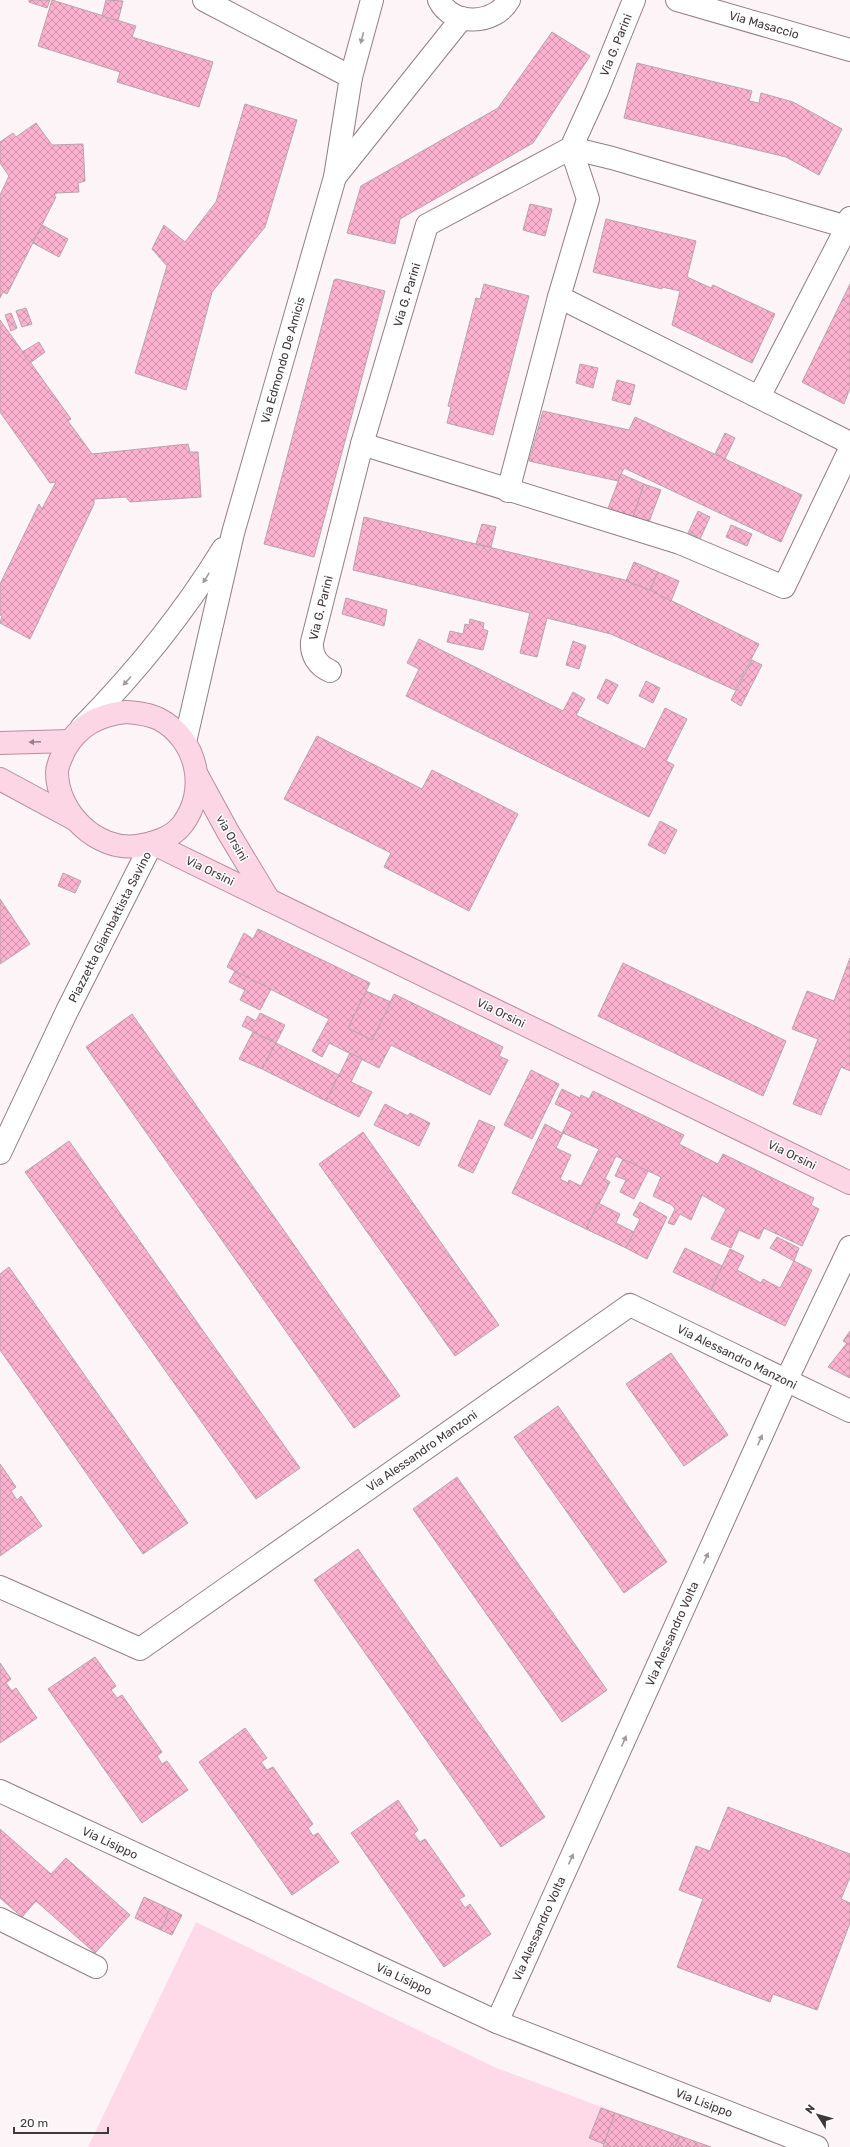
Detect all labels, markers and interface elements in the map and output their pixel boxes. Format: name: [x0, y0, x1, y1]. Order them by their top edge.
street label: Via Masaccio: [727, 8, 801, 42]
street label: Via G. Parini: [597, 12, 635, 78]
one-way arrow: [359, 32, 365, 44]
street label: Via G. Parini: [391, 261, 423, 329]
street label: Via Edmondo De Amicis: [258, 295, 308, 425]
one-way arrow: [202, 572, 209, 584]
street label: Via G. Parini: [306, 574, 336, 642]
one-way arrow: [122, 676, 131, 687]
one-way arrow: [29, 739, 41, 746]
street label: via Orsini: [213, 812, 251, 864]
street label: Piazzetta Giambattista Savino: [66, 849, 154, 1005]
street label: Via Orsini: [183, 853, 237, 889]
street label: Via Orsini: [474, 995, 528, 1031]
street label: Via Orsini: [765, 1137, 819, 1173]
street label: Via Alessandro Manzoni: [675, 1322, 799, 1392]
street label: Via Alessandro Manzoni: [364, 1407, 480, 1495]
one-way arrow: [757, 1434, 763, 1446]
one-way arrow: [703, 1553, 709, 1564]
street label: Via Alessandro Volta: [643, 1579, 701, 1689]
one-way arrow: [621, 1735, 627, 1746]
street label: Via Lisippo: [80, 1824, 140, 1862]
one-way arrow: [568, 1853, 574, 1865]
street label: Via Alessandro Volta: [510, 1874, 568, 1984]
street label: Via Lisippo: [374, 1960, 434, 1998]
street label: Via Lisippo: [673, 2086, 735, 2120]
north arrow: [798, 2095, 838, 2135]
text: N: [803, 2102, 818, 2116]
scale bar: [14, 2109, 108, 2135]
text: 20 m: [20, 2116, 48, 2130]

